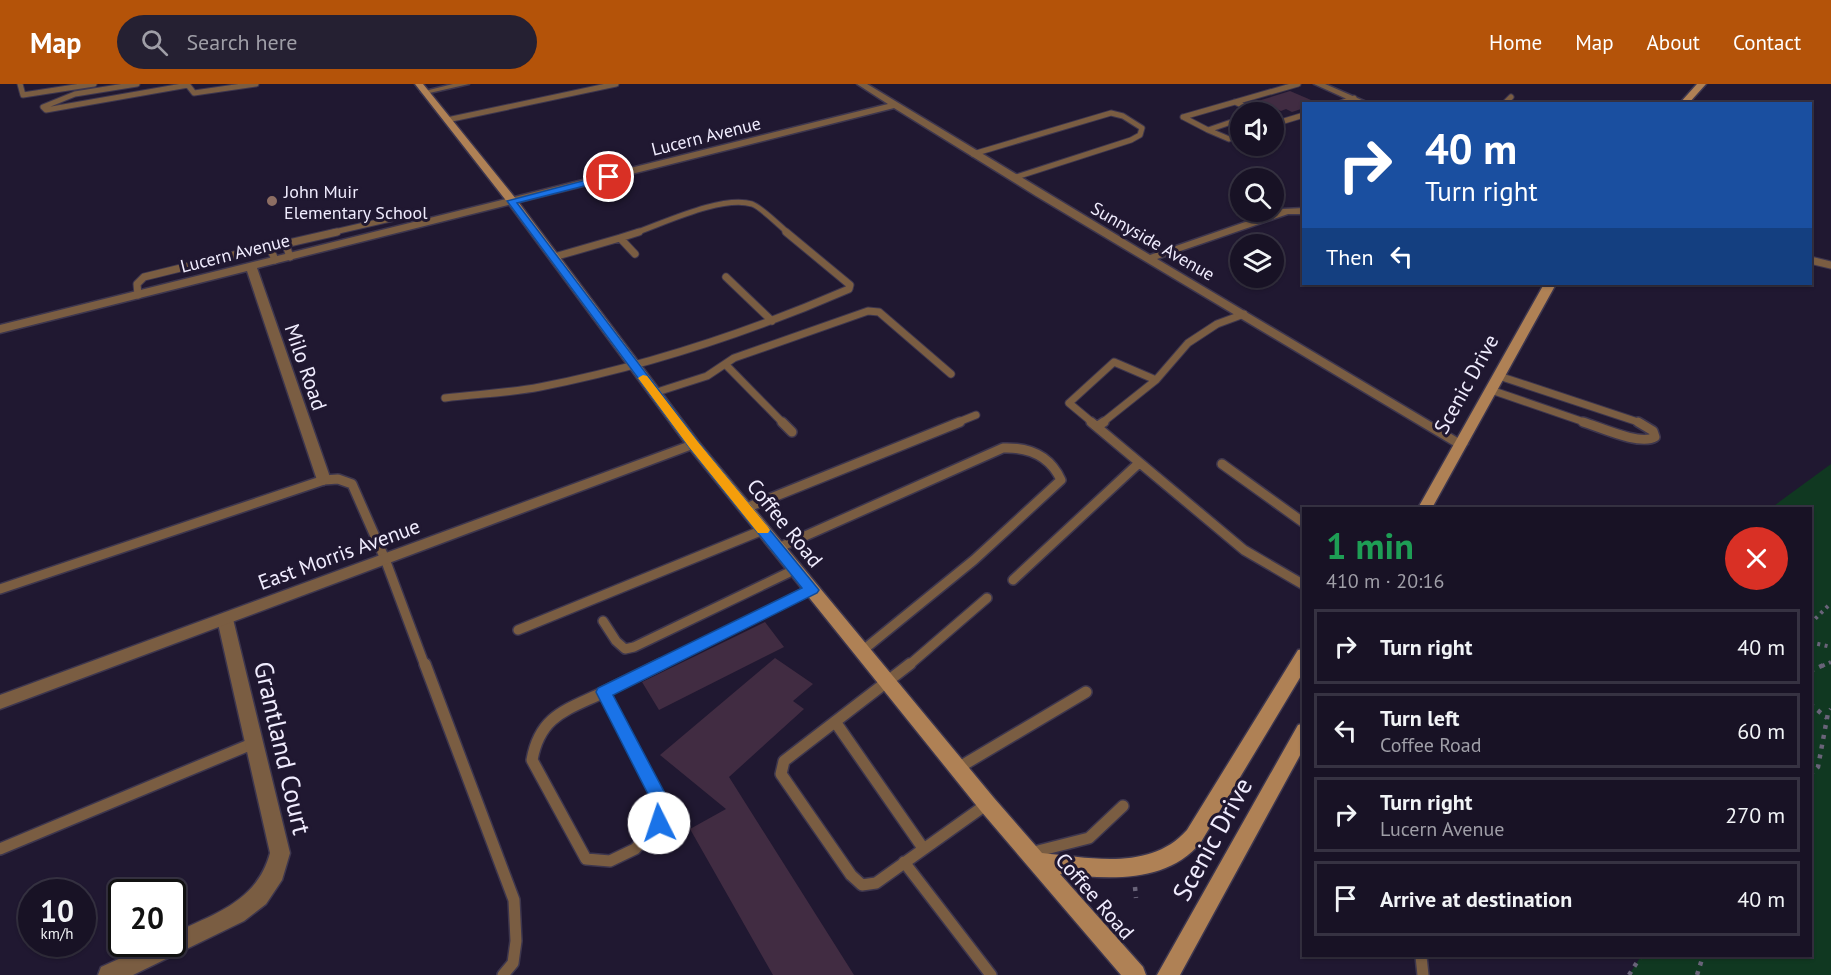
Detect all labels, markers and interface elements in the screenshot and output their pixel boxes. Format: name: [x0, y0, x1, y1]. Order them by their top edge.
search box: [117, 15, 537, 69]
text: Map: [30, 24, 81, 61]
icon: search: [138, 26, 171, 59]
text: Search here: [186, 28, 297, 56]
text: Home: [1489, 29, 1542, 56]
text: Map: [1575, 29, 1614, 56]
text: About: [1647, 29, 1700, 56]
text: Contact: [1733, 29, 1801, 56]
map controls: [1230, 102, 1284, 288]
button: sound: [1230, 102, 1284, 156]
street label: Lucern Avenue: [649, 111, 763, 161]
text: 40 m: [1425, 121, 1517, 176]
icon: right: [1326, 126, 1404, 204]
pin: [583, 151, 634, 202]
icon: arrive: [592, 160, 625, 193]
button: search: [1230, 168, 1284, 222]
text: Turn right: [1425, 174, 1538, 208]
place label: John Muir Elementary School: [283, 180, 428, 224]
marker: John Muir Elementary School: [265, 194, 279, 208]
street label: Sunnyside Avenue: [1087, 196, 1219, 286]
street label: Lucern Avenue: [178, 228, 292, 278]
button: layers: [1230, 234, 1284, 288]
icon: left: [1385, 240, 1418, 273]
text: Then: [1326, 243, 1373, 271]
street label: Milo Road: [279, 320, 333, 414]
street label: Scenic Drive: [1428, 330, 1504, 438]
street label: Coffee Road: [741, 473, 829, 573]
street label: East Morris Avenue: [254, 512, 424, 596]
text: 1 min: [1326, 522, 1414, 569]
button: close: [1725, 527, 1788, 590]
text: 410 m · 20:16: [1326, 568, 1444, 594]
icon: right: [1329, 630, 1362, 663]
text: Turn right: [1380, 633, 1472, 661]
text: 40 m: [1737, 633, 1785, 661]
street label: Grantland Court: [247, 658, 319, 838]
text: Turn left: [1380, 704, 1460, 732]
icon: left: [1329, 714, 1362, 747]
text: 60 m: [1737, 717, 1785, 745]
text: Coffee Road: [1380, 732, 1482, 758]
street label: Scenic Drive: [1165, 772, 1259, 906]
text: Turn right: [1380, 788, 1472, 816]
position arrow: [627, 791, 691, 855]
icon: right: [1329, 798, 1362, 831]
text: 270 m: [1725, 801, 1785, 829]
text: Lucern Avenue: [1380, 816, 1504, 842]
street label: Coffee Road: [1050, 847, 1140, 945]
speed limit sign: 20: [108, 879, 186, 957]
icon: arrive: [1329, 882, 1362, 915]
text: Arrive at destination: [1380, 885, 1572, 913]
text: 40 m: [1737, 885, 1785, 913]
text: 10: [40, 891, 74, 930]
text: km/h: [41, 924, 73, 943]

